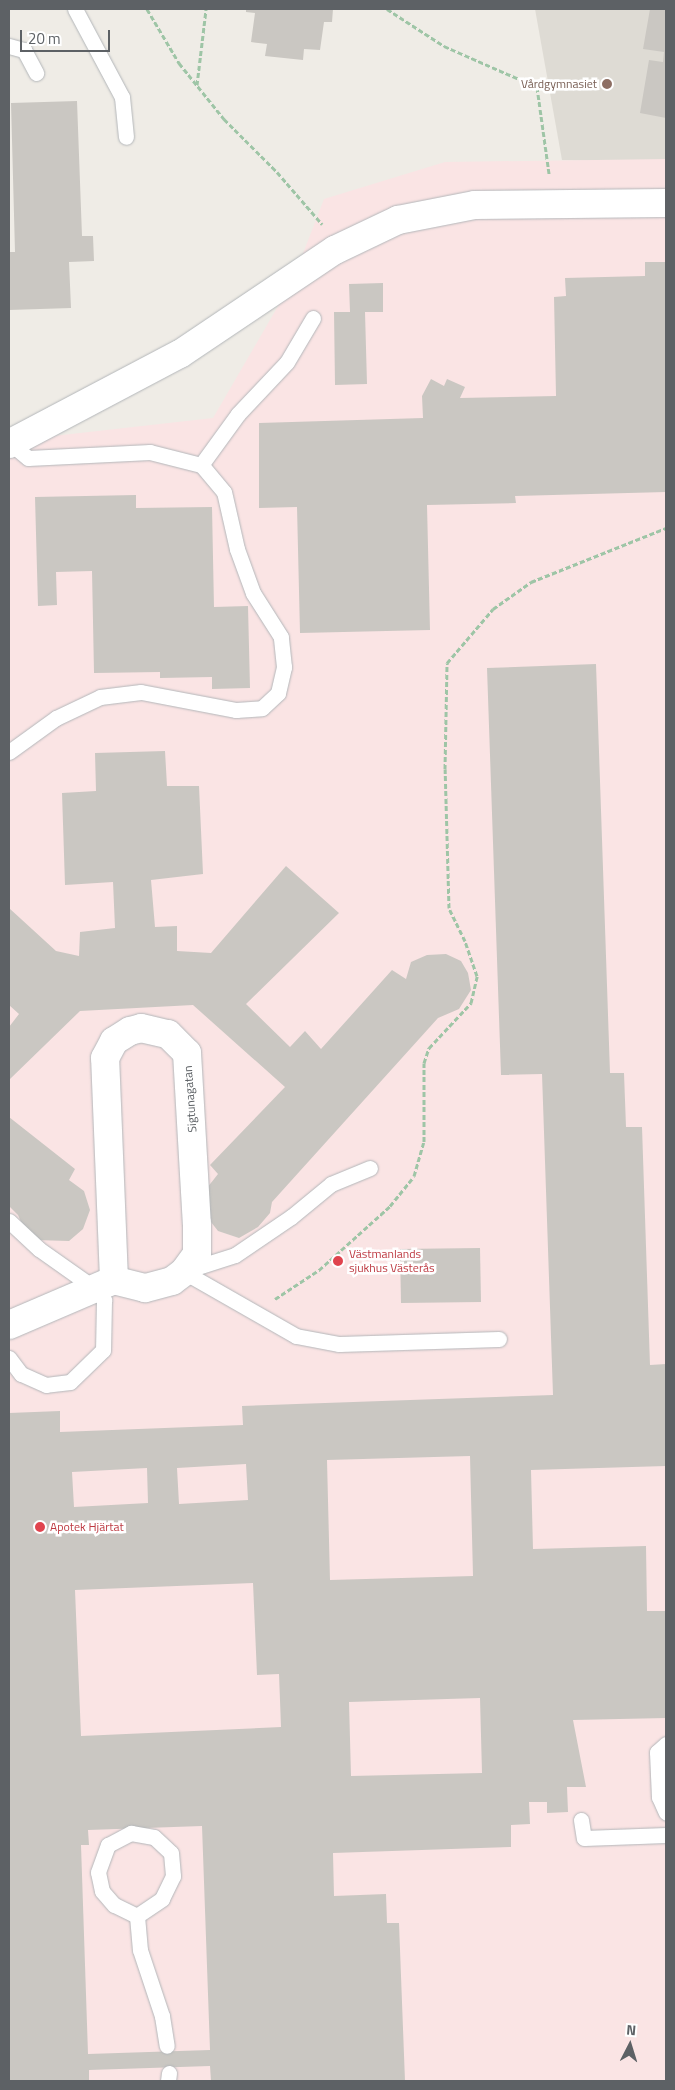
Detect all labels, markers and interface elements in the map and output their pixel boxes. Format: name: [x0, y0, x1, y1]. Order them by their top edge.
scale bar: [22, 20, 112, 52]
text: 20 m: [28, 27, 61, 50]
place label: Vårdgymnasiet: [521, 77, 597, 91]
marker: Vårdgymnasiet: [601, 78, 613, 90]
street label: Sigtunagatan: [180, 1065, 200, 1133]
place label: Västmanlands sjukhus Västerås: [349, 1247, 435, 1275]
marker: Västmanlands sjukhus Västerås: [331, 1254, 345, 1268]
place label: Apotek Hjärtat: [50, 1520, 124, 1534]
marker: Apotek Hjärtat: [34, 1521, 46, 1533]
text: N: [626, 2019, 637, 2040]
north arrow: [605, 2020, 655, 2070]

